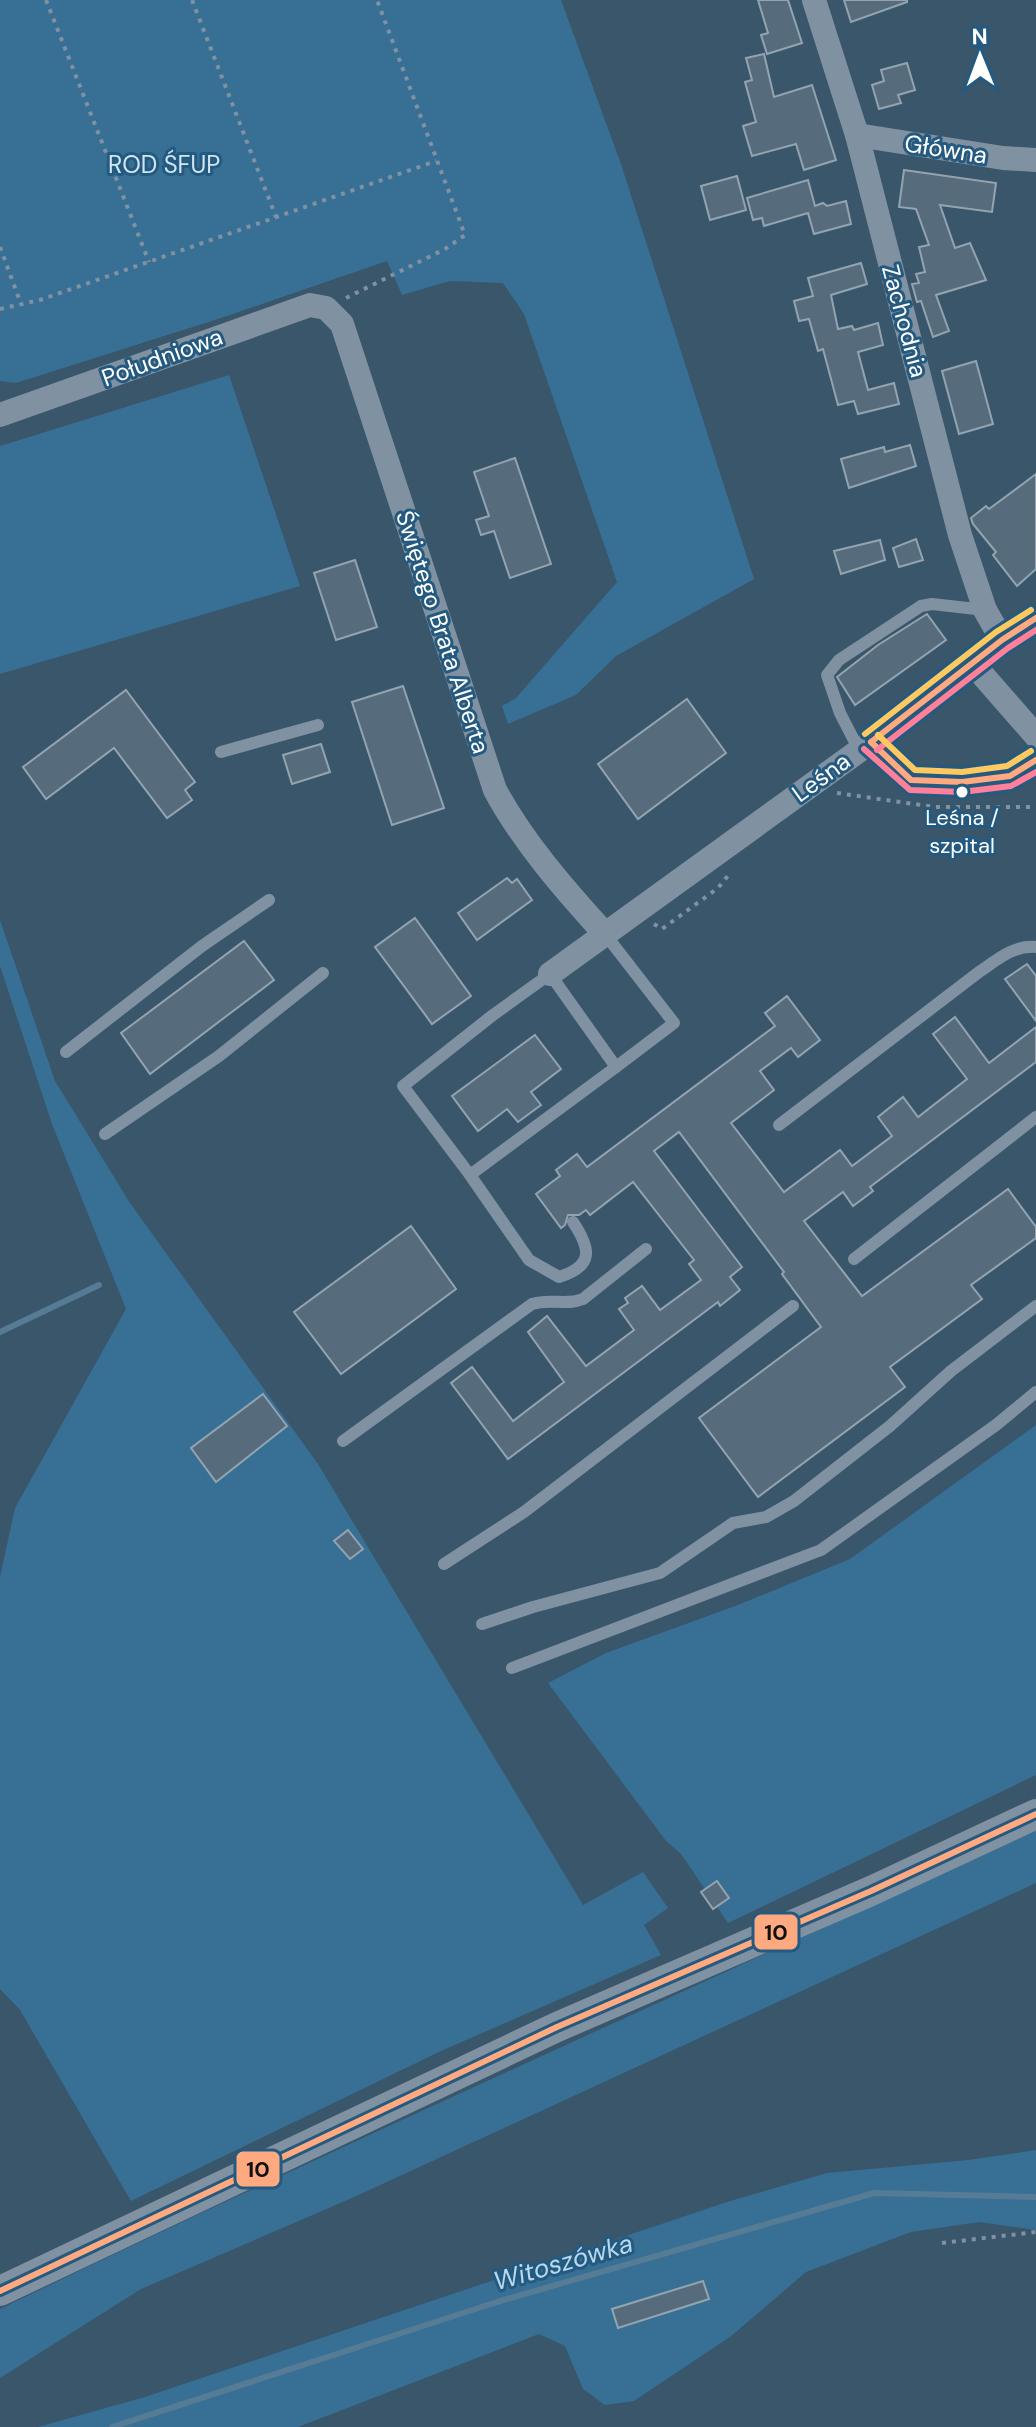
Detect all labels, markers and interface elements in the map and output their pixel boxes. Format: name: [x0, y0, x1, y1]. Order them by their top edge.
north arrow: [940, 16, 1020, 96]
text: N: [971, 22, 988, 51]
street label: Główna: [903, 127, 989, 171]
park label: ROD ŚFUP: [108, 149, 220, 180]
street label: Zachodnia: [875, 261, 935, 381]
street label: Południowa: [97, 321, 227, 393]
street label: Świętego Brata Alberta: [389, 507, 497, 757]
street label: Leśna: [786, 745, 856, 809]
marker: Leśna / szpital: [954, 784, 970, 800]
place label: Leśna / szpital: [925, 803, 999, 860]
line badge: 10: [753, 1913, 799, 1951]
text: 10: [764, 1918, 788, 1947]
line badge: 10: [235, 2150, 281, 2188]
text: 10: [246, 2155, 270, 2184]
water label: Witoszówka: [489, 2226, 637, 2298]

